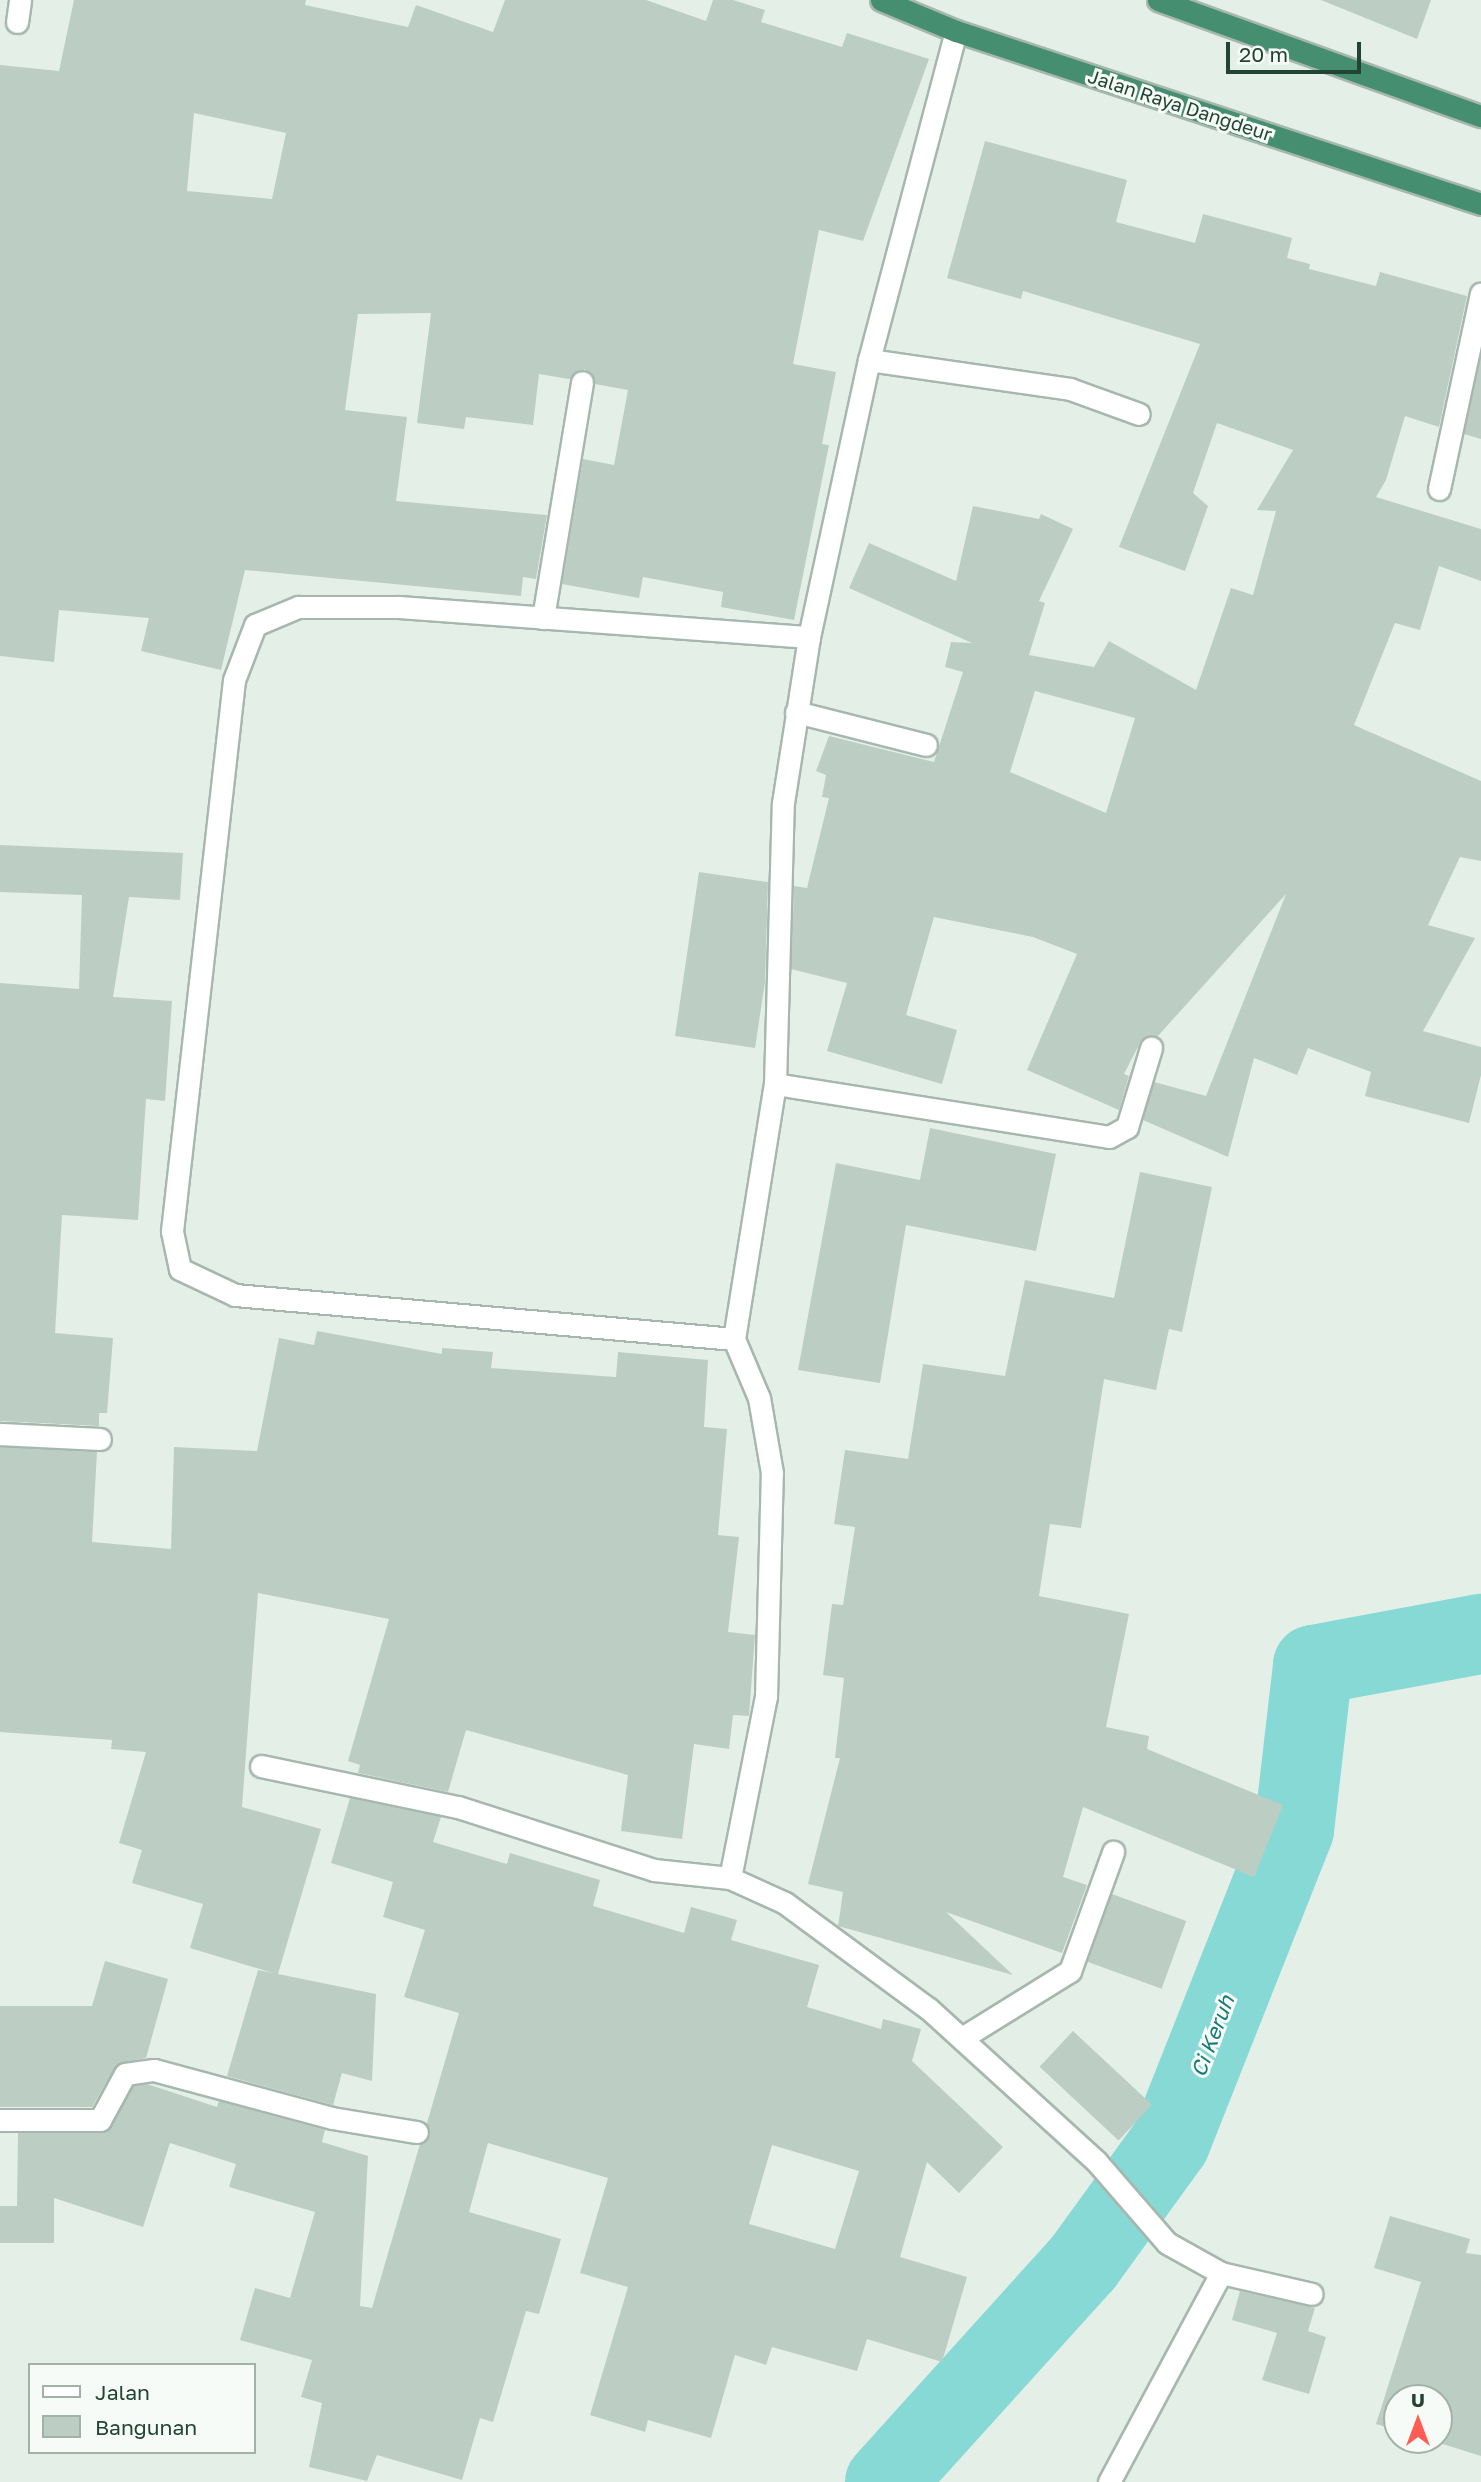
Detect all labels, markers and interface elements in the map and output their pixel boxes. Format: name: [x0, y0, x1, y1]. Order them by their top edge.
scale bar: [1229, 28, 1364, 72]
text: 20 m: [1239, 41, 1288, 67]
street label: Jalan Raya Dangdeur: [1085, 64, 1275, 146]
water label: Ci Keruh: [1185, 1992, 1239, 2080]
legend: [28, 2363, 256, 2454]
text: Jalan: [95, 2379, 150, 2405]
north arrow: [1383, 2384, 1453, 2454]
text: U: [1411, 2388, 1425, 2411]
text: Bangunan: [95, 2414, 197, 2440]

